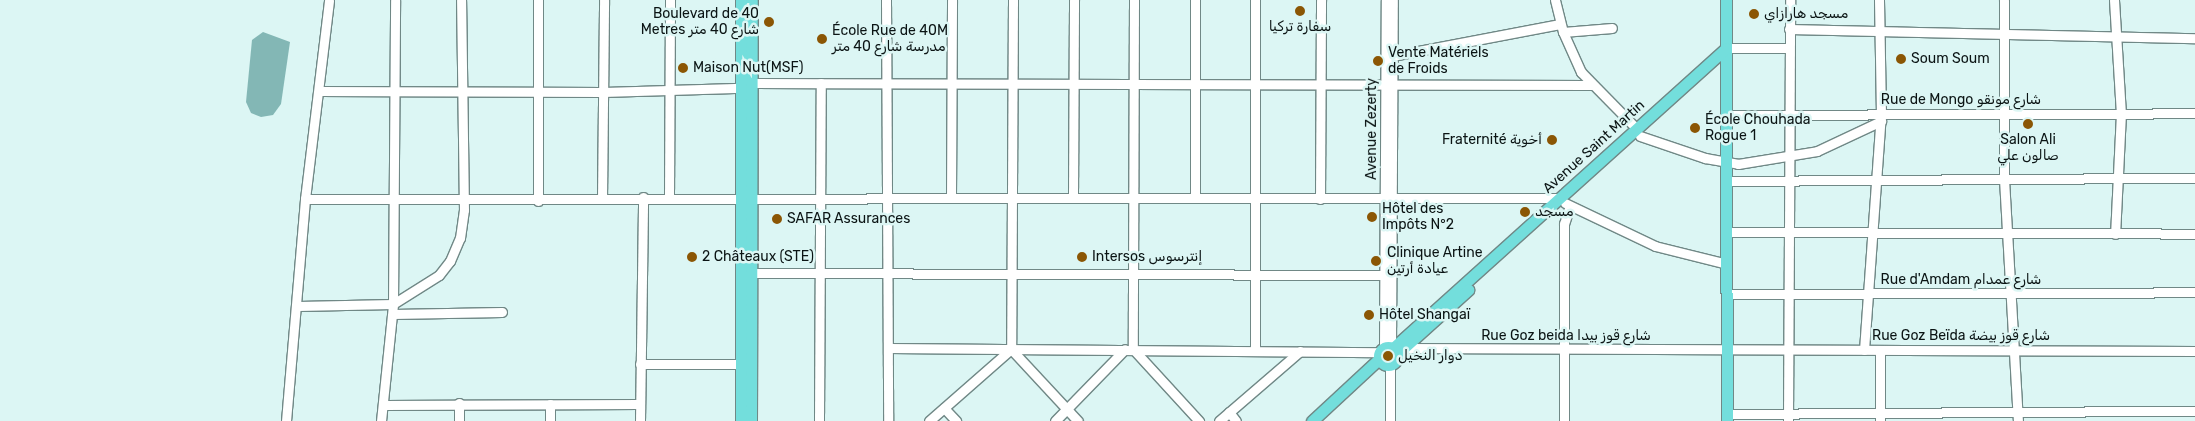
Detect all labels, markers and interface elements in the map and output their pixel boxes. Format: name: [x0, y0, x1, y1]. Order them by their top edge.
marker: سفارة تركيا: [1294, 5, 1306, 17]
place label: Boulevard de 40 Metres شارع 40 متر: [641, 6, 759, 38]
place label: مسجد هارازاي: [1764, 6, 1848, 22]
marker: مسجد هارازاي: [1748, 8, 1760, 20]
marker: Boulevard de 40 Metres شارع 40 متر: [763, 16, 775, 28]
place label: سفارة تركيا: [1269, 19, 1331, 35]
place label: École Rue de 40M مدرسة شارع 40 متر: [832, 23, 948, 56]
marker: École Rue de 40M مدرسة شارع 40 متر: [816, 33, 828, 45]
place label: Vente Matériels de Froids: [1388, 45, 1489, 78]
place label: Soum Soum: [1911, 51, 1990, 67]
marker: Soum Soum: [1895, 53, 1907, 65]
marker: Vente Matériels de Froids: [1372, 55, 1384, 67]
place label: Maison Nut(MSF): [693, 60, 803, 76]
marker: Maison Nut(MSF): [677, 62, 689, 74]
street label: Avenue Zezerty: [1364, 78, 1380, 180]
street label: Rue de Mongo شارع مونقو: [1881, 92, 2041, 108]
street label: Avenue Saint Martin: [1540, 97, 1648, 197]
place label: École Chouhada Rogue 1: [1705, 112, 1810, 144]
marker: Salon Ali صالون علي: [2022, 118, 2034, 130]
marker: École Chouhada Rogue 1: [1689, 122, 1701, 134]
place label: Fraternité أخوية: [1442, 132, 1542, 148]
place label: Salon Ali صالون علي: [1997, 132, 2059, 164]
marker: Fraternité أخوية: [1546, 134, 1558, 146]
place label: Hôtel des Impôts N°2: [1382, 201, 1454, 233]
place label: مسجد: [1535, 204, 1574, 220]
marker: مسجد: [1519, 206, 1531, 218]
place label: SAFAR Assurances: [787, 211, 911, 227]
marker: Hôtel des Impôts N°2: [1366, 211, 1378, 223]
marker: SAFAR Assurances: [771, 213, 783, 225]
place label: Clinique Artine عيادة أرتين: [1387, 245, 1483, 278]
place label: 2 Châteaux (STE): [702, 249, 814, 265]
place label: Intersos إنترسوس: [1092, 249, 1202, 265]
marker: 2 Châteaux (STE): [686, 251, 698, 263]
marker: Intersos إنترسوس: [1076, 251, 1088, 263]
marker: Clinique Artine عيادة أرتين: [1369, 254, 1383, 268]
street label: Rue d'Amdam شارع عمدام: [1881, 272, 2041, 288]
place label: Hôtel Shangaï: [1379, 307, 1470, 323]
marker: Hôtel Shangaï: [1363, 309, 1375, 321]
street label: Rue Goz beida شارع قوز بيدا: [1481, 328, 1651, 344]
street label: Rue Goz Beïda شارع قوز بيضة: [1872, 328, 2050, 344]
place label: دوار النخيل: [1398, 348, 1462, 364]
marker: دوار النخيل: [1382, 350, 1394, 362]

